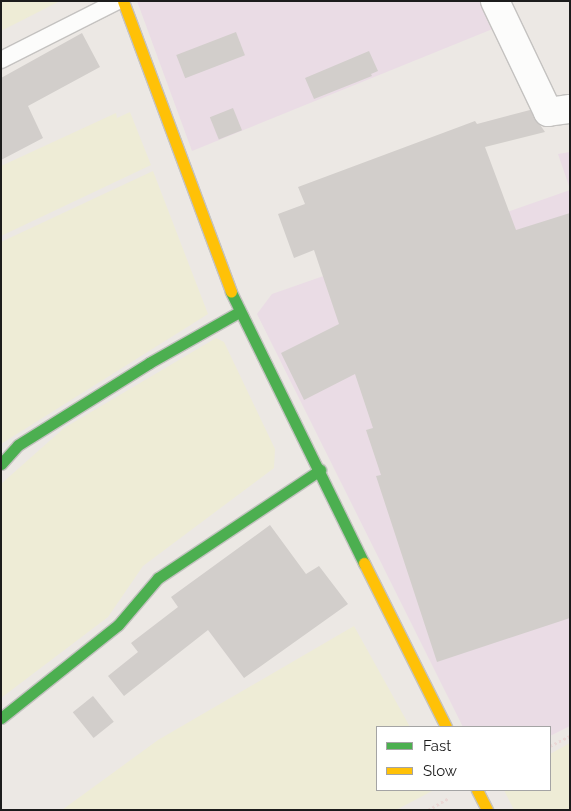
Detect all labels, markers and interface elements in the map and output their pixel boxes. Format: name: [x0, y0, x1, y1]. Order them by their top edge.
legend: [376, 726, 551, 791]
text: Fast: [423, 737, 451, 755]
text: Slow: [423, 762, 457, 780]

